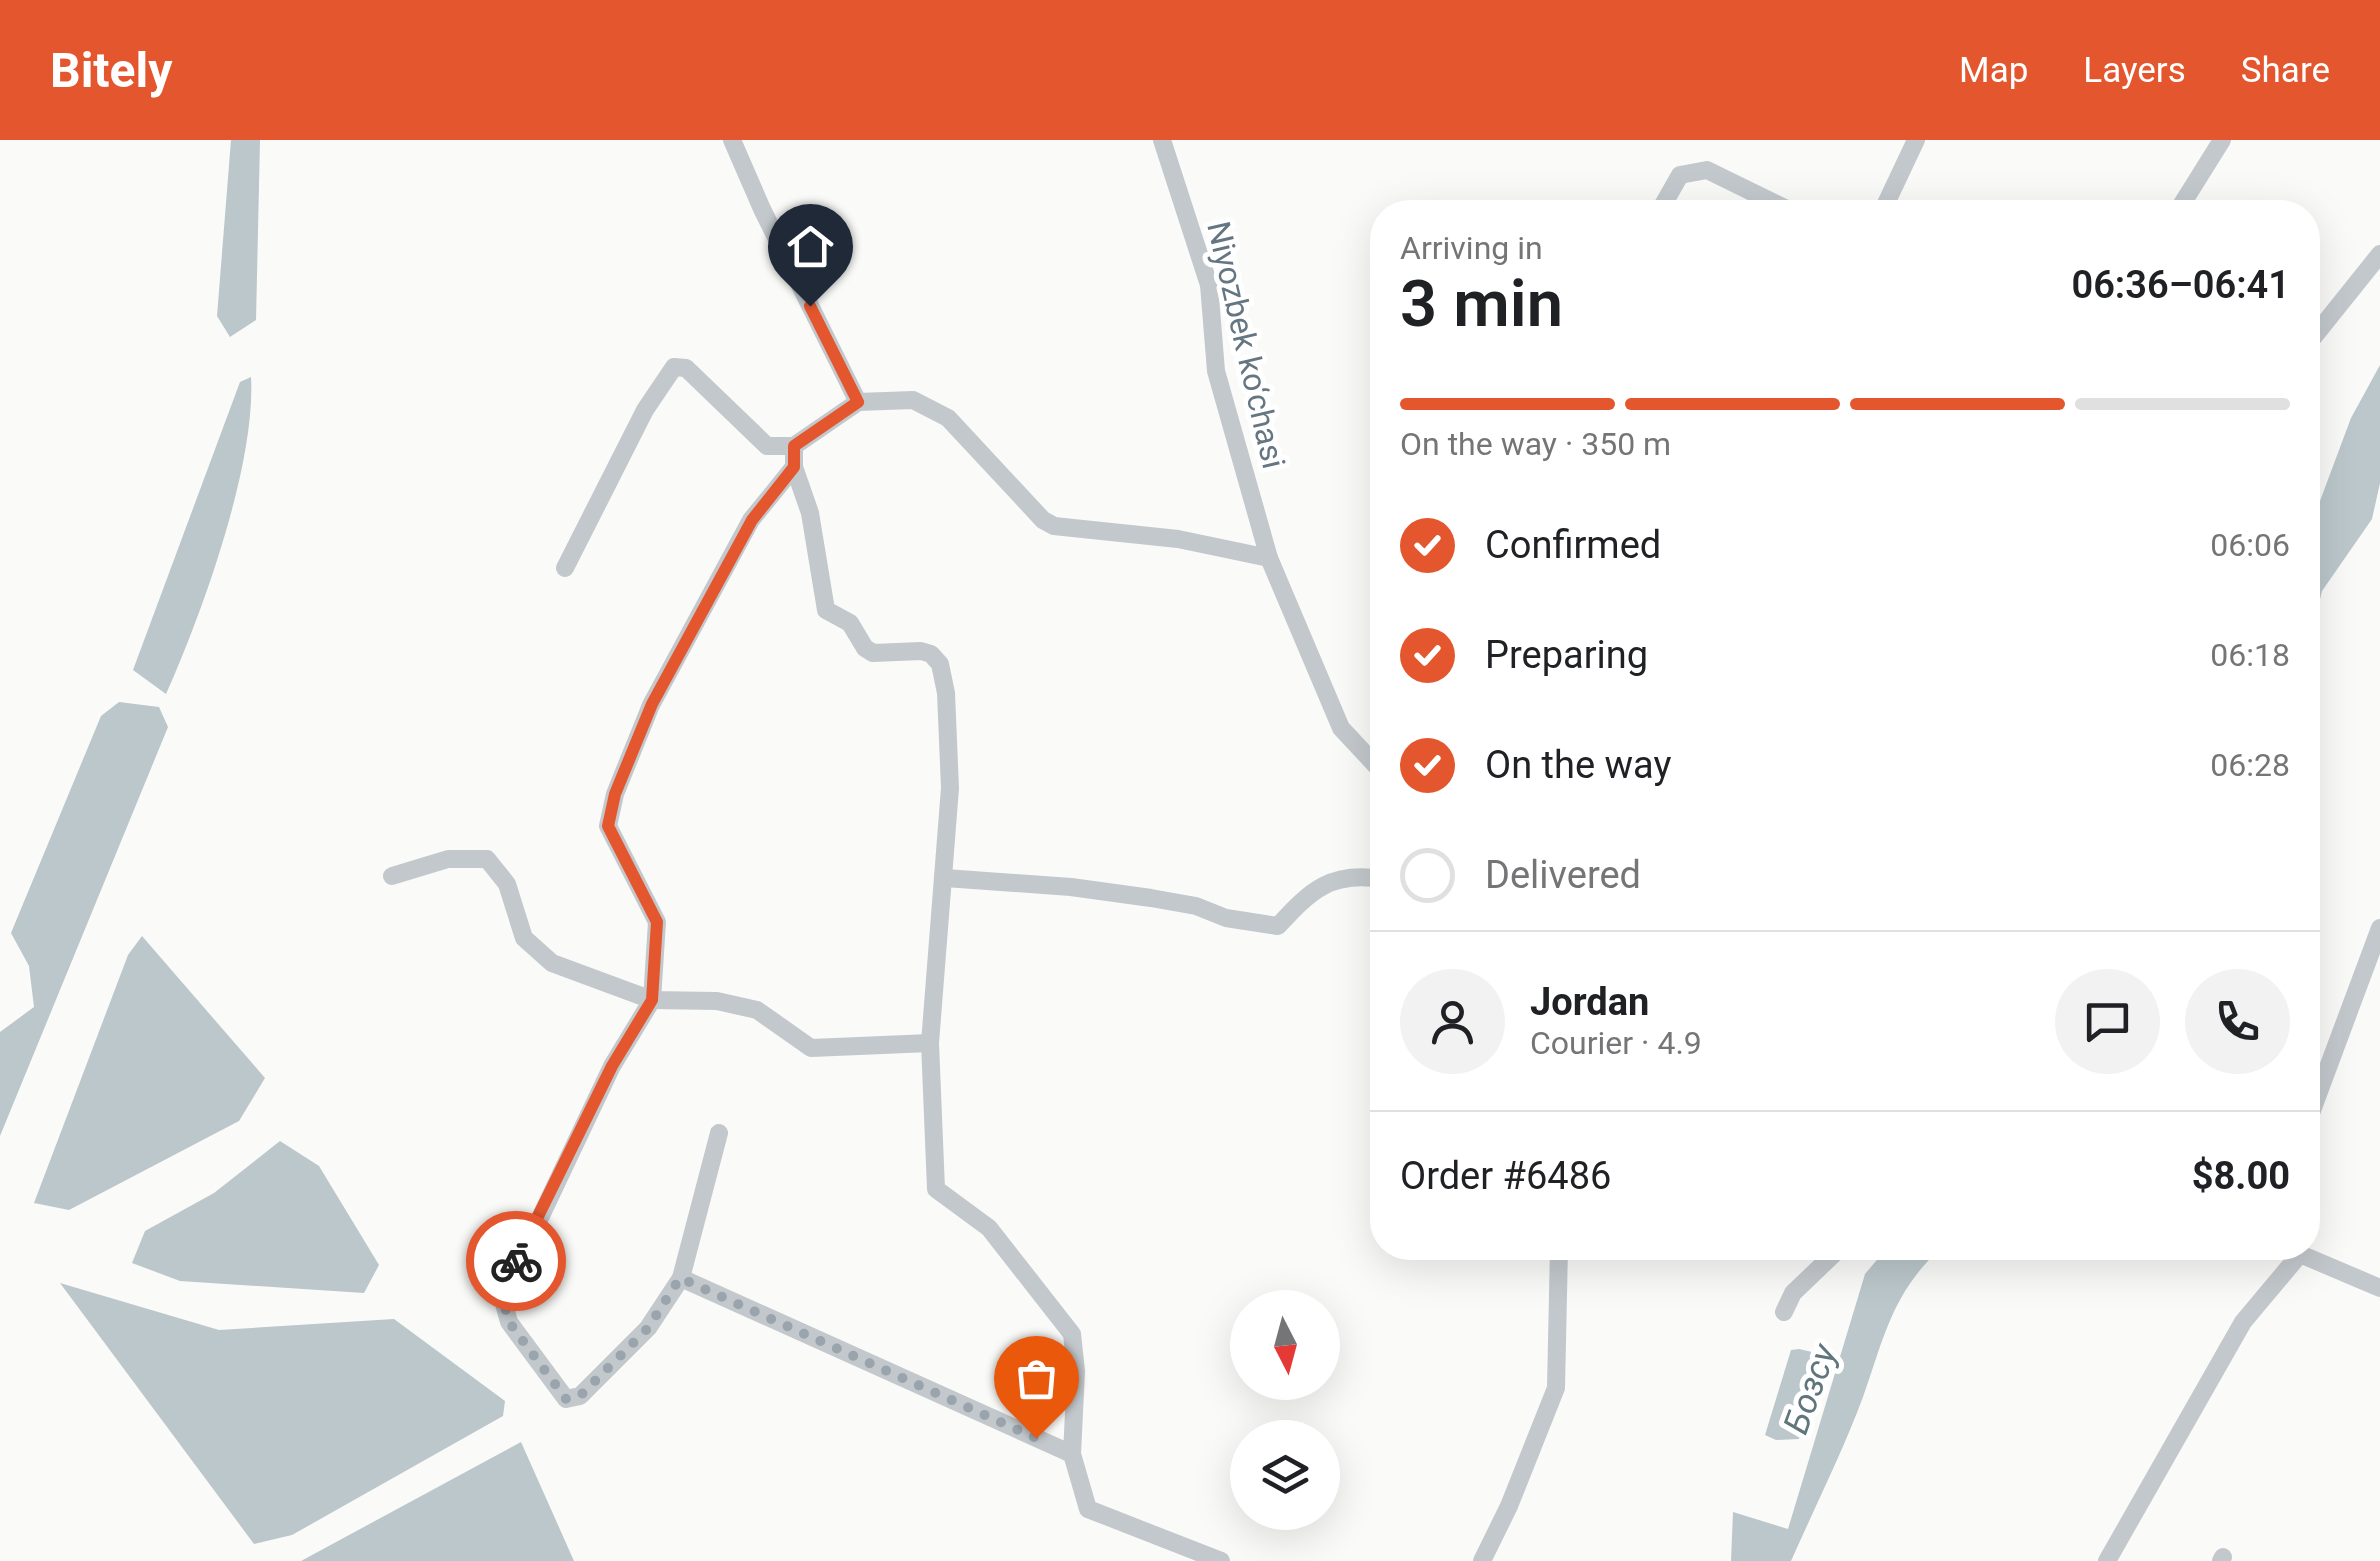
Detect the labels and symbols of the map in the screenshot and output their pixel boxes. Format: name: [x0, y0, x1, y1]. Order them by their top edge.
pin: [768, 204, 853, 307]
street label: Niyozbek ko‘chasi: [1199, 218, 1293, 472]
courier: [466, 1211, 566, 1311]
north arrow: [1230, 1290, 1340, 1400]
pin: [994, 1336, 1079, 1439]
water label: Бозсу: [1775, 1337, 1846, 1439]

